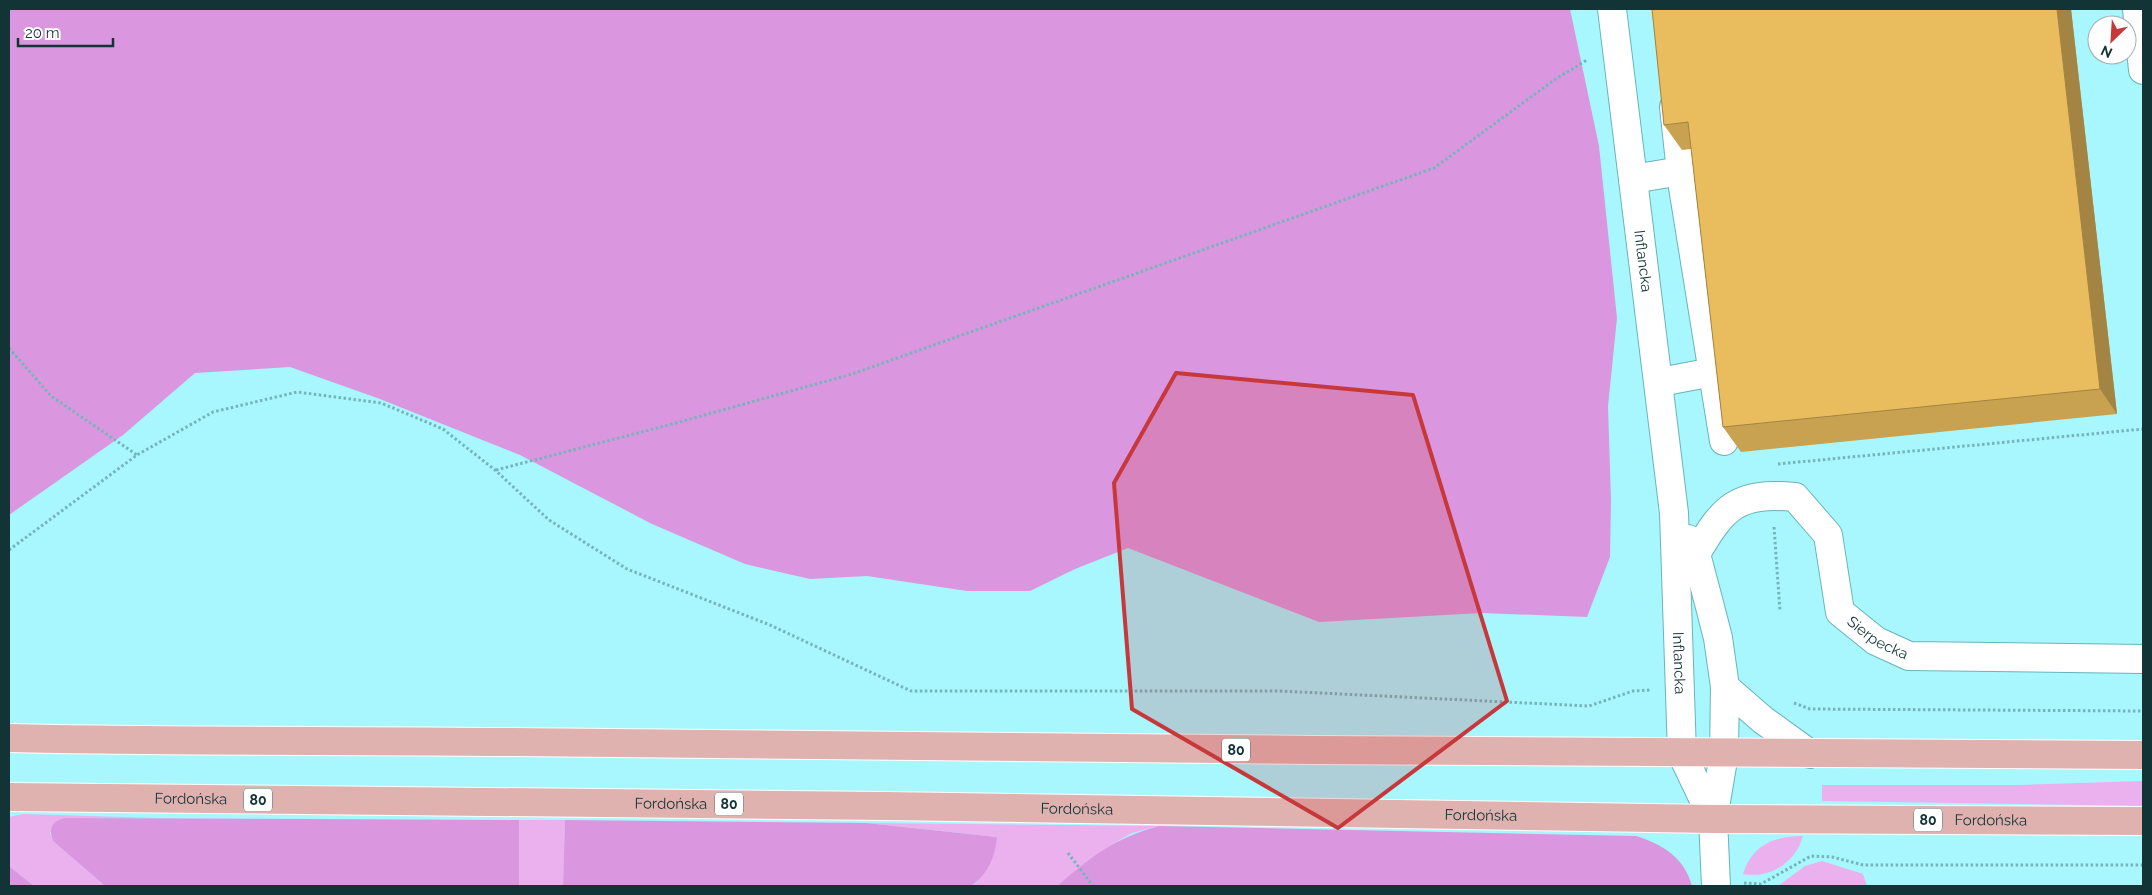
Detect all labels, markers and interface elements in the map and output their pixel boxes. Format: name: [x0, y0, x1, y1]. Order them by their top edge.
scale bar: [18, 15, 112, 47]
north arrow: [2087, 15, 2137, 65]
text: 20 m: [25, 24, 60, 42]
text: N: [2098, 42, 2115, 61]
street label: Inflancka: [1630, 229, 1656, 293]
street label: Sierpecka: [1843, 612, 1911, 663]
street label: Inflancka: [1669, 632, 1689, 695]
road number: 80: [1222, 738, 1250, 762]
road number: 80: [244, 788, 272, 812]
street label: Fordońska: [155, 789, 227, 808]
road number: 80: [715, 792, 743, 816]
street label: Fordońska: [634, 794, 707, 813]
street label: Fordońska: [1040, 799, 1113, 819]
street label: Fordońska: [1444, 806, 1517, 825]
road number: 80: [1914, 808, 1942, 832]
street label: Fordońska: [1954, 811, 2027, 829]

